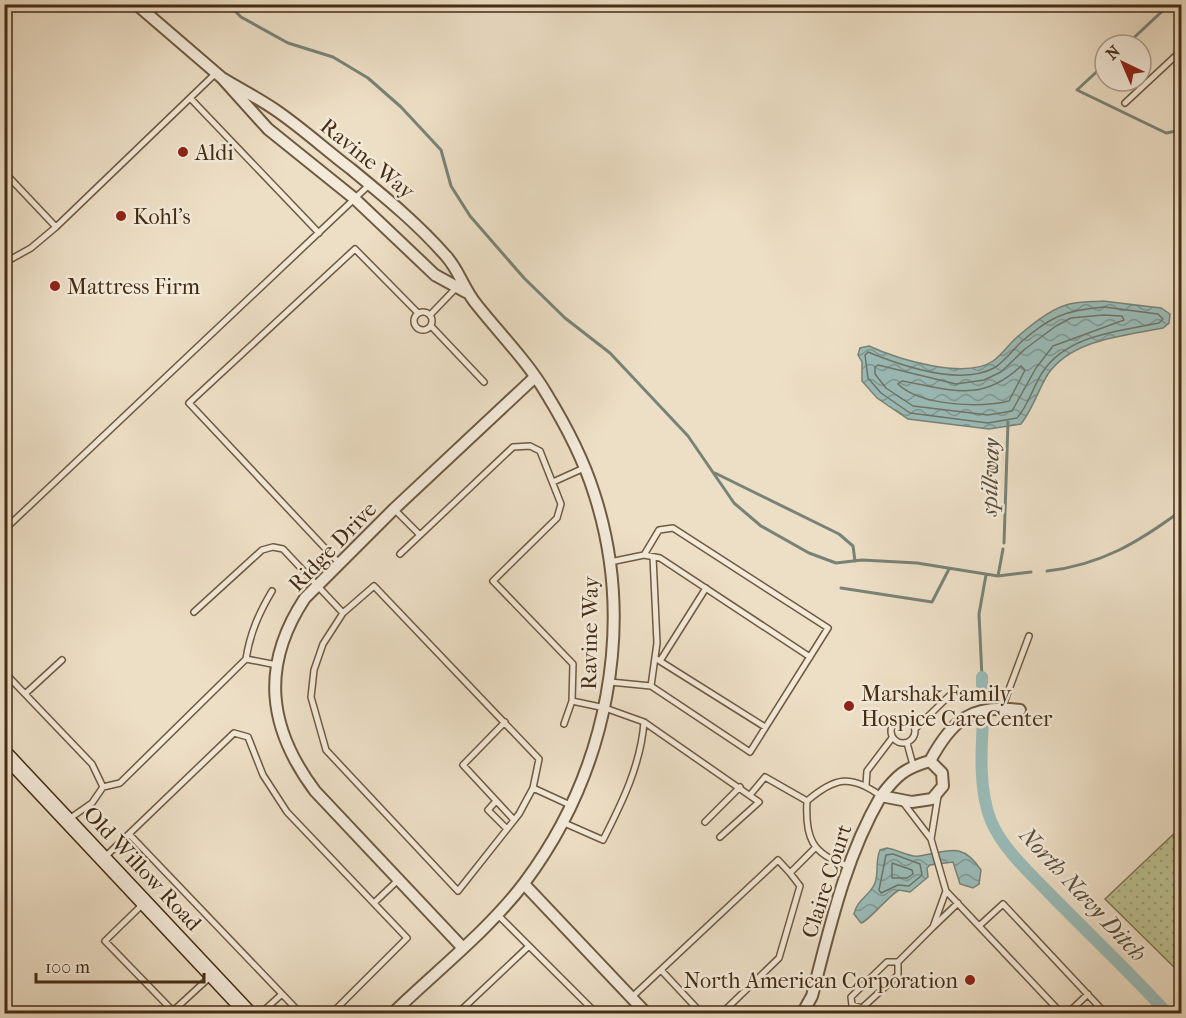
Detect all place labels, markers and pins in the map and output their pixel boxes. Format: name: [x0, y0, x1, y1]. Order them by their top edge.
place label: Aldi: [194, 140, 234, 166]
marker: Aldi: [176, 145, 190, 159]
place label: Kohl's: [133, 204, 191, 230]
marker: Kohl's: [114, 209, 128, 223]
place label: Mattress Firm: [67, 274, 201, 300]
marker: Mattress Firm: [48, 279, 62, 293]
place label: Marshak Family Hospice CareCenter: [861, 681, 1053, 732]
marker: Marshak Family Hospice CareCenter: [842, 699, 856, 713]
place label: North American Corporation: [684, 968, 958, 994]
marker: North American Corporation: [963, 973, 977, 987]

